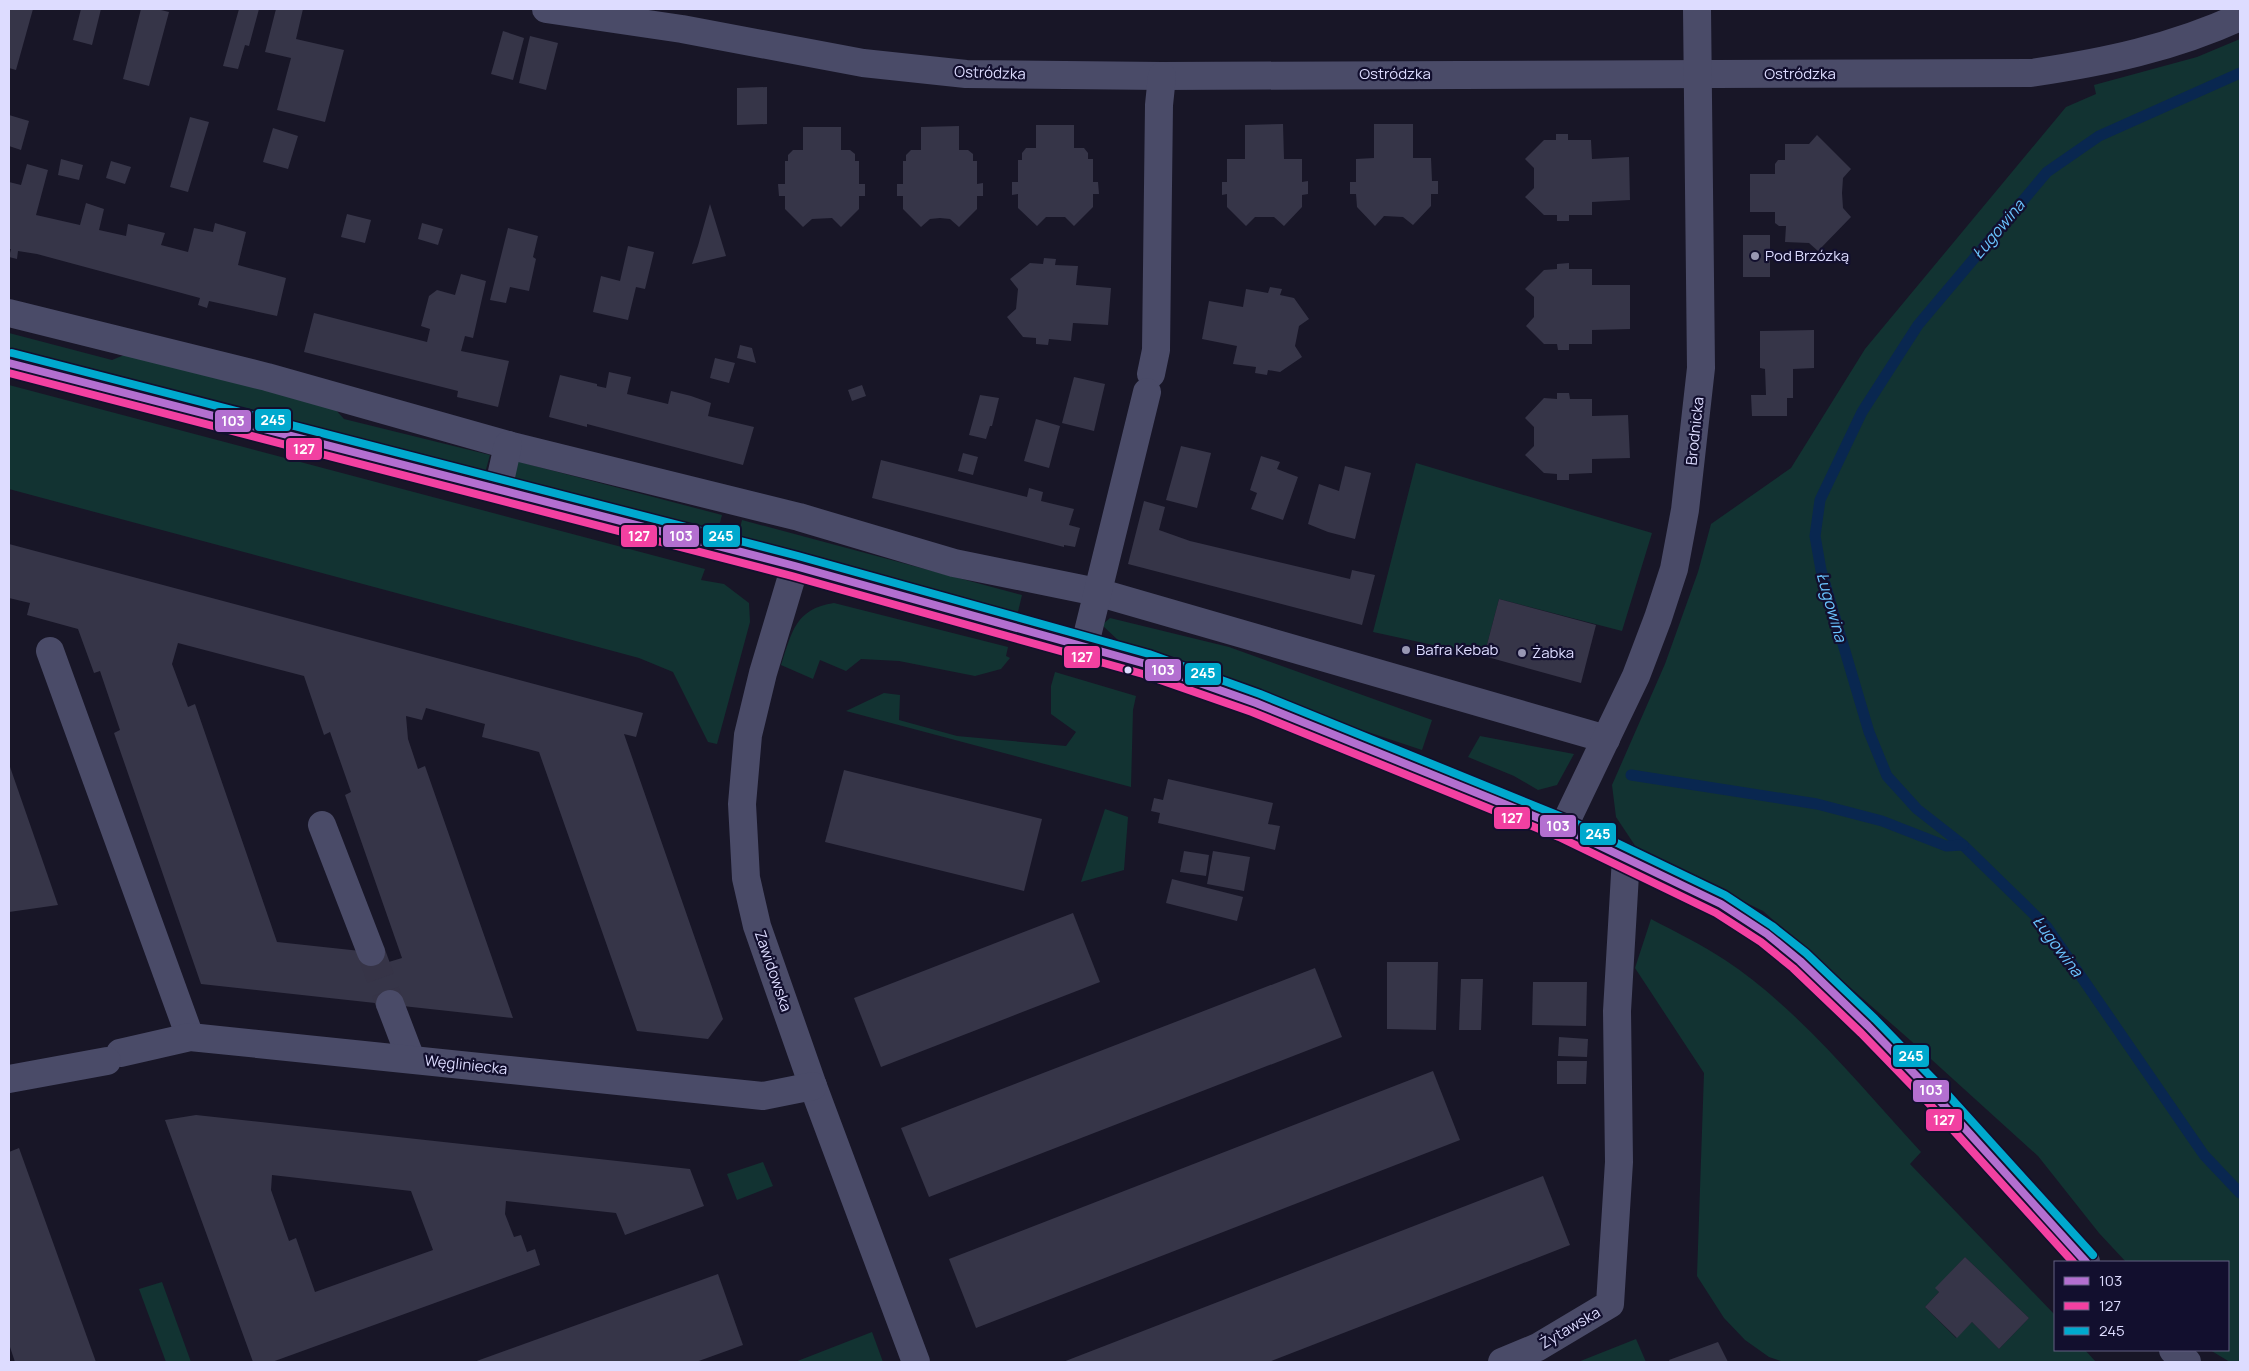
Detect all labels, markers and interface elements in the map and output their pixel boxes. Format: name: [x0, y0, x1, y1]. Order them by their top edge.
street label: Ostródzka: [954, 61, 1026, 84]
street label: Ostródzka: [1359, 63, 1431, 84]
street label: Ostródzka: [1764, 63, 1836, 84]
water label: Ługowina: [1967, 194, 2030, 263]
place label: Pod Brzózką: [1765, 245, 1849, 266]
marker: Pod Brzózką: [1749, 250, 1761, 262]
street label: Brodnicka: [1680, 396, 1709, 466]
line badge: 245: [254, 408, 292, 432]
line badge: 103: [214, 409, 252, 433]
text: 245: [261, 410, 285, 429]
text: 103: [221, 411, 245, 430]
line badge: 127: [285, 437, 323, 461]
text: 127: [293, 439, 315, 458]
line badge: 127: [620, 524, 658, 548]
line badge: 103: [662, 524, 700, 548]
line badge: 245: [702, 524, 741, 548]
text: 127: [628, 526, 650, 545]
text: 103: [669, 526, 693, 545]
text: 245: [709, 526, 733, 545]
water label: Ługowina: [1812, 570, 1853, 645]
place label: Bafra Kebab: [1416, 639, 1499, 660]
place label: Żabka: [1532, 642, 1574, 663]
marker: Bafra Kebab: [1400, 644, 1412, 656]
line badge: 127: [1063, 645, 1101, 669]
text: 127: [1071, 647, 1093, 666]
marker: Żabka: [1516, 647, 1528, 659]
line badge: 103: [1144, 658, 1182, 682]
text: 103: [1151, 660, 1175, 679]
line badge: 245: [1184, 662, 1222, 686]
text: 245: [1191, 663, 1215, 682]
unlabelled marker: [1123, 665, 1133, 675]
line badge: 127: [1493, 806, 1531, 830]
text: 127: [1501, 808, 1523, 827]
line badge: 103: [1539, 814, 1577, 838]
text: 103: [1546, 816, 1570, 835]
line badge: 245: [1579, 822, 1617, 846]
text: 245: [1586, 824, 1610, 843]
water label: Ługowina: [2028, 911, 2089, 982]
street label: Zawidowska: [750, 927, 797, 1014]
line badge: 245: [1892, 1044, 1930, 1068]
text: 245: [1899, 1046, 1923, 1065]
street label: Węgliniecka: [424, 1050, 509, 1079]
line badge: 103: [1912, 1079, 1950, 1103]
text: 103: [1919, 1080, 1943, 1099]
line badge: 127: [1925, 1108, 1963, 1132]
text: 127: [1933, 1110, 1955, 1129]
legend: [2054, 1261, 2229, 1351]
text: 103: [2099, 1270, 2122, 1291]
text: 127: [2099, 1295, 2121, 1316]
street label: Żytawska: [1536, 1302, 1604, 1353]
text: 245: [2099, 1320, 2125, 1341]

